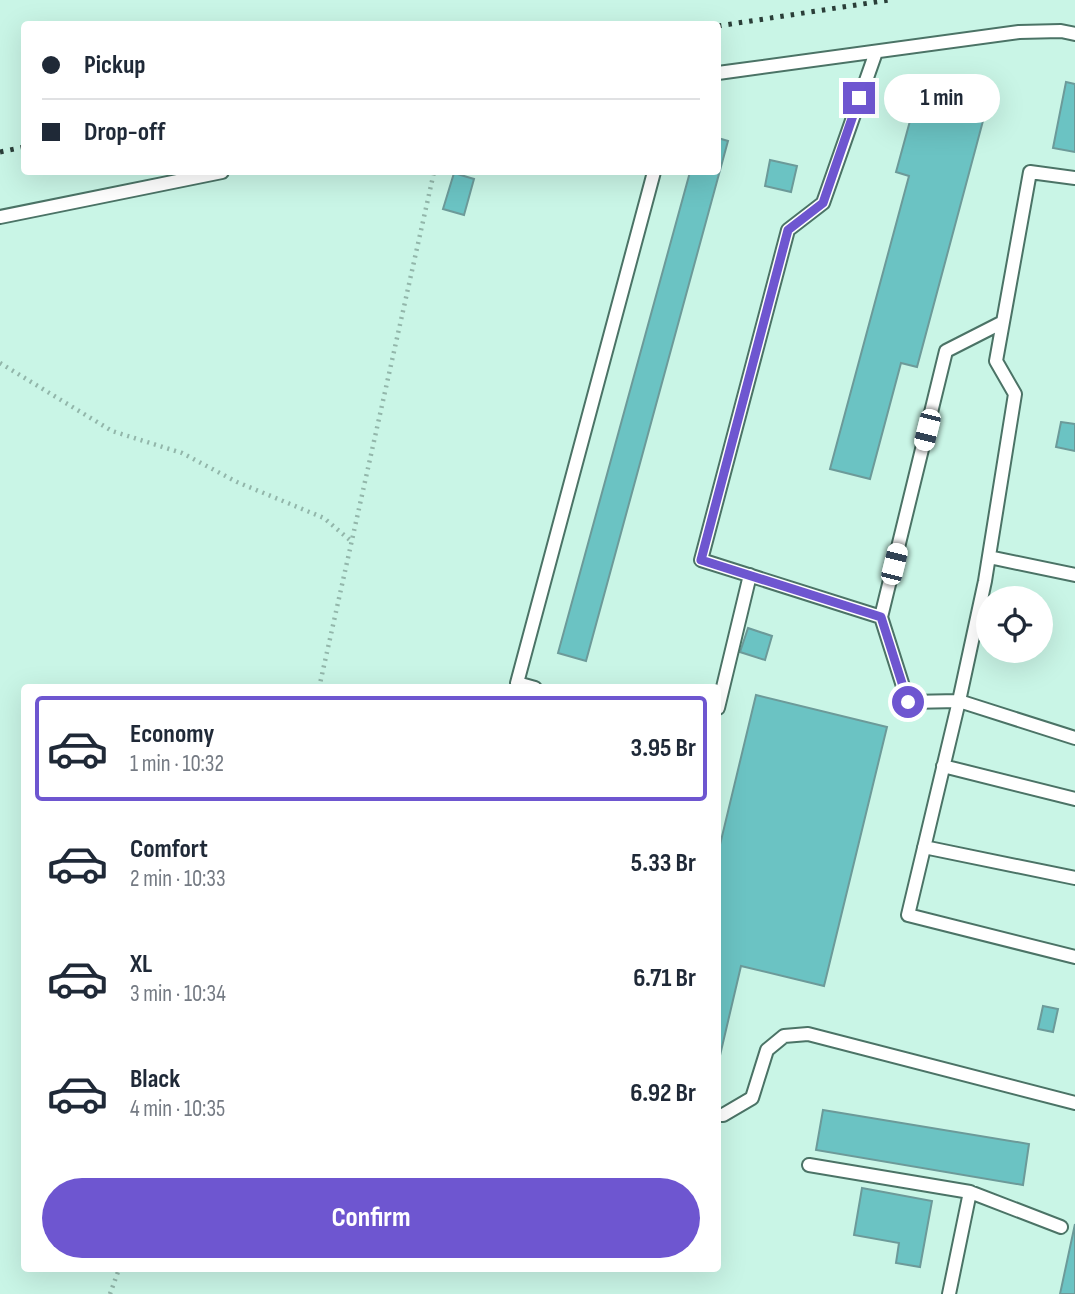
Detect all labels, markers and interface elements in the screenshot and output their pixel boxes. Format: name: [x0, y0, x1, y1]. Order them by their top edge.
text: Pickup: [84, 50, 146, 81]
callout: 1 min: [884, 74, 999, 122]
route end: [843, 82, 875, 114]
text: 1 min: [921, 84, 963, 112]
text: Drop-off: [84, 117, 165, 148]
car: [912, 407, 943, 453]
car: [879, 541, 910, 587]
map controls: [976, 586, 1053, 663]
button: locate: [976, 586, 1053, 663]
route start: [892, 686, 924, 718]
icon: car: [46, 717, 109, 780]
text: Economy: [130, 719, 214, 750]
text: 3.95 Br: [631, 733, 696, 764]
text: 1 min · 10:32: [130, 750, 224, 778]
icon: car: [46, 832, 109, 895]
text: Comfort: [130, 834, 208, 865]
text: 5.33 Br: [631, 848, 696, 879]
text: 2 min · 10:33: [130, 865, 226, 893]
icon: car: [46, 947, 109, 1010]
text: XL: [130, 949, 152, 980]
text: 6.71 Br: [633, 963, 696, 994]
text: 3 min · 10:34: [130, 980, 226, 1008]
icon: car: [46, 1062, 109, 1125]
text: Black: [130, 1064, 180, 1095]
text: 6.92 Br: [630, 1078, 696, 1109]
text: 4 min · 10:35: [130, 1095, 225, 1123]
button: Confirm: [42, 1178, 700, 1258]

